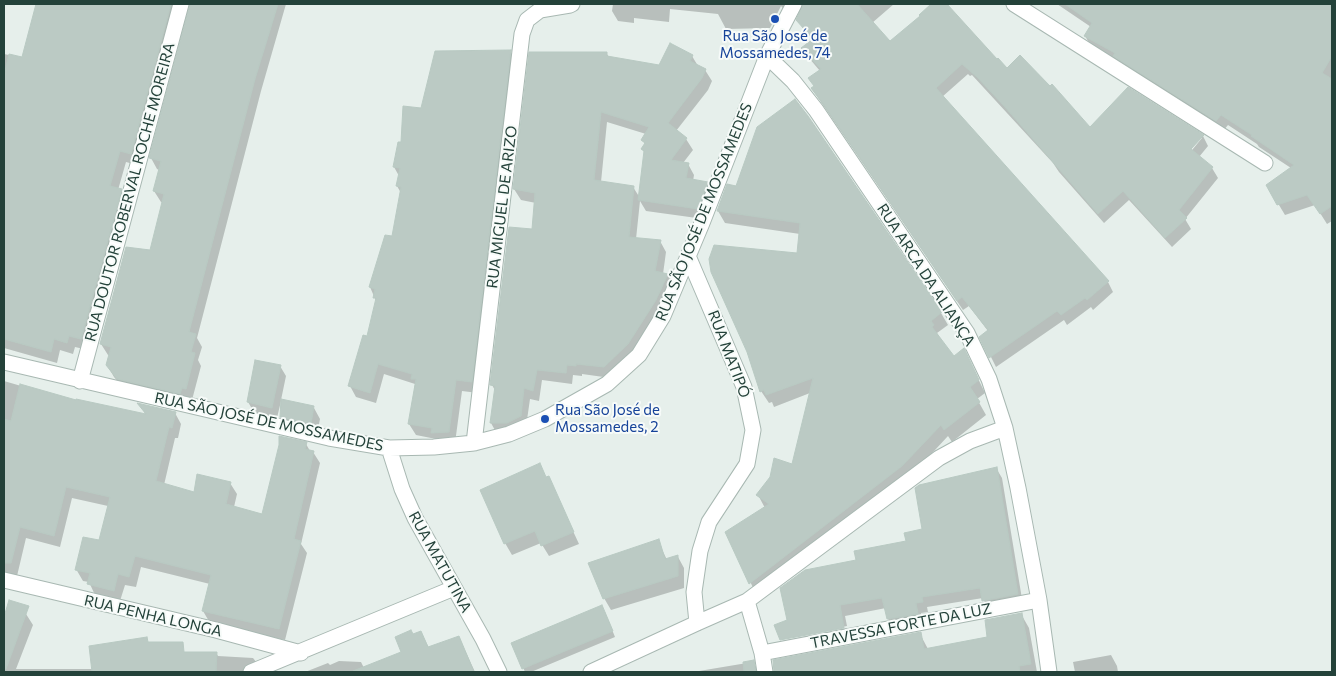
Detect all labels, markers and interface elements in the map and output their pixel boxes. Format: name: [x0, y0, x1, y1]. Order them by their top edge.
marker: Rua São José de Mossamedes, 74: [769, 13, 781, 25]
place label: Rua São José de Mossamedes, 74: [719, 27, 831, 62]
street label: RUA DOUTOR ROBERVAL ROCHE MOREIRA: [81, 41, 179, 343]
street label: RUA SÃO JOSÉ DE MOSSAMEDES: [652, 100, 756, 324]
street label: RUA MIGUEL DE ARIZO: [483, 125, 521, 289]
street label: RUA ARCA DA ALIANÇA: [873, 200, 979, 350]
street label: RUA MATIPÓ: [704, 308, 754, 400]
street label: RUA SÃO JOSÉ DE MOSSAMEDES: [153, 389, 385, 455]
place label: Rua São José de Mossamedes, 2: [555, 401, 660, 436]
marker: Rua São José de Mossamedes, 2: [539, 413, 551, 425]
street label: RUA MATUTINA: [405, 508, 475, 616]
street label: RUA PENHA LONGA: [82, 591, 224, 641]
street label: TRAVESSA FORTE DA LUZ: [809, 600, 993, 652]

